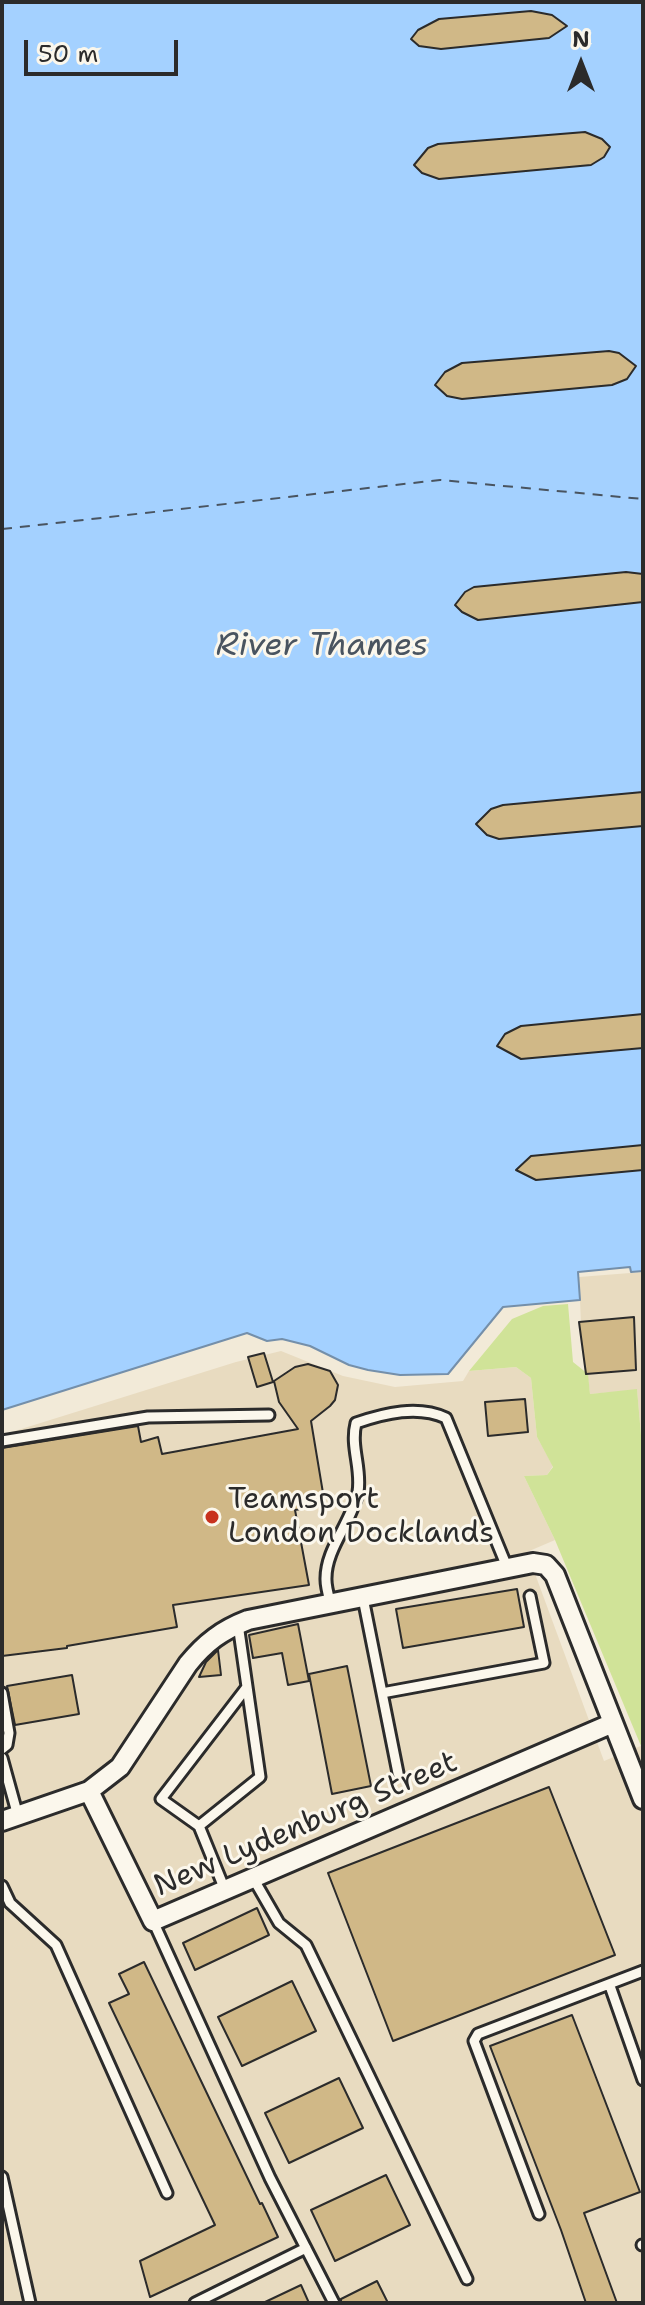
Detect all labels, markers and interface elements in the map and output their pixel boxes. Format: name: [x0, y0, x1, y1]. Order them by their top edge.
scale bar: [28, 24, 182, 74]
north arrow: [541, 24, 621, 104]
text: N: [572, 25, 590, 54]
text: 50 m: [38, 38, 98, 70]
water label: River Thames: [216, 628, 428, 666]
place label: Teamsport London Docklands: [228, 1482, 494, 1552]
marker: Teamsport London Docklands: [203, 1508, 221, 1526]
street label: New Lydenburg Street: [149, 1745, 463, 1905]

